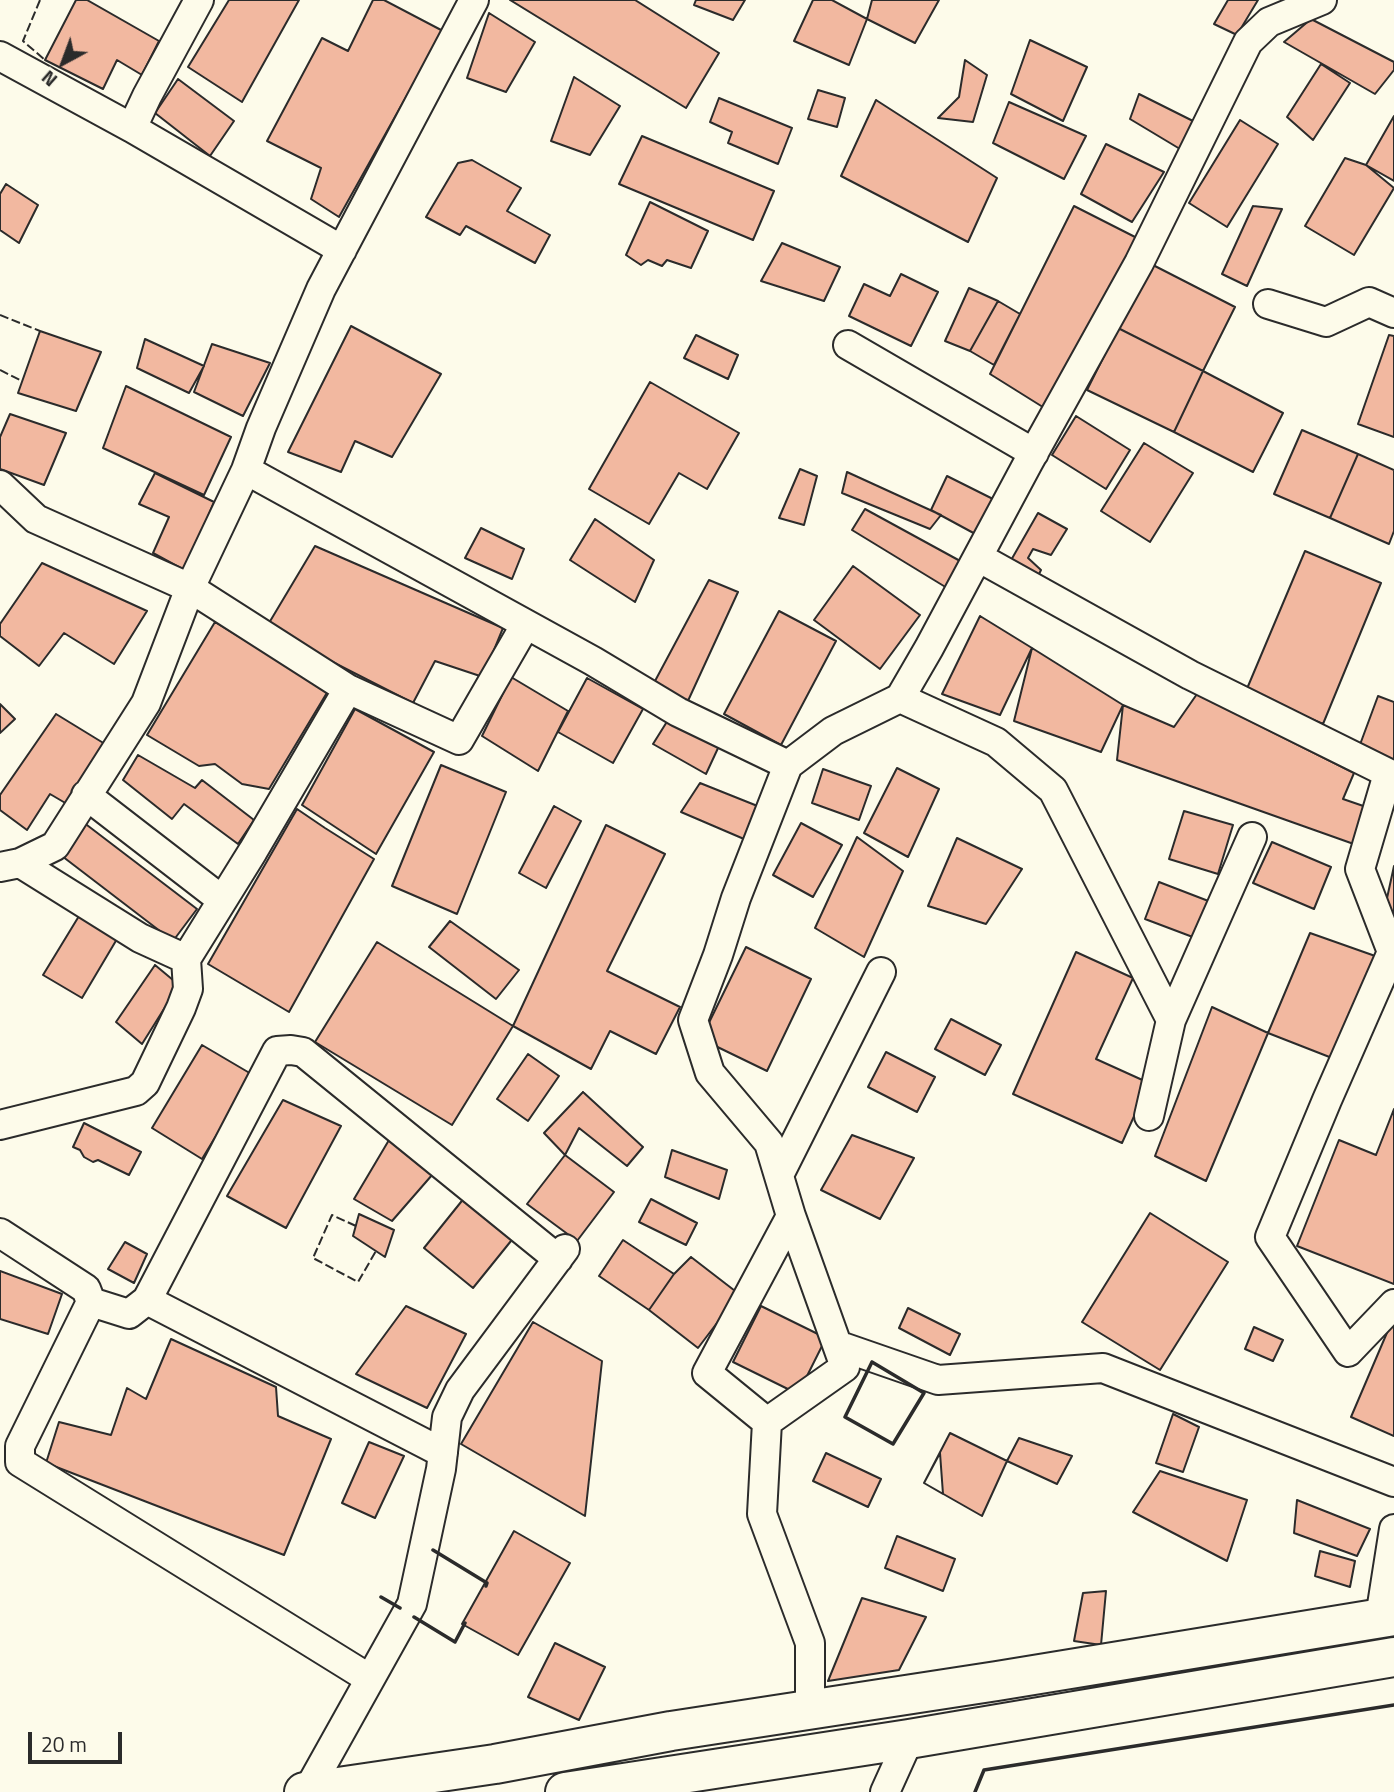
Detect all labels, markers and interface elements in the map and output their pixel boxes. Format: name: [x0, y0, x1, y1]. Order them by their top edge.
north arrow: [28, 28, 98, 98]
text: N: [34, 64, 63, 94]
scale bar: [32, 1718, 126, 1762]
text: 20 m: [41, 1728, 87, 1760]

